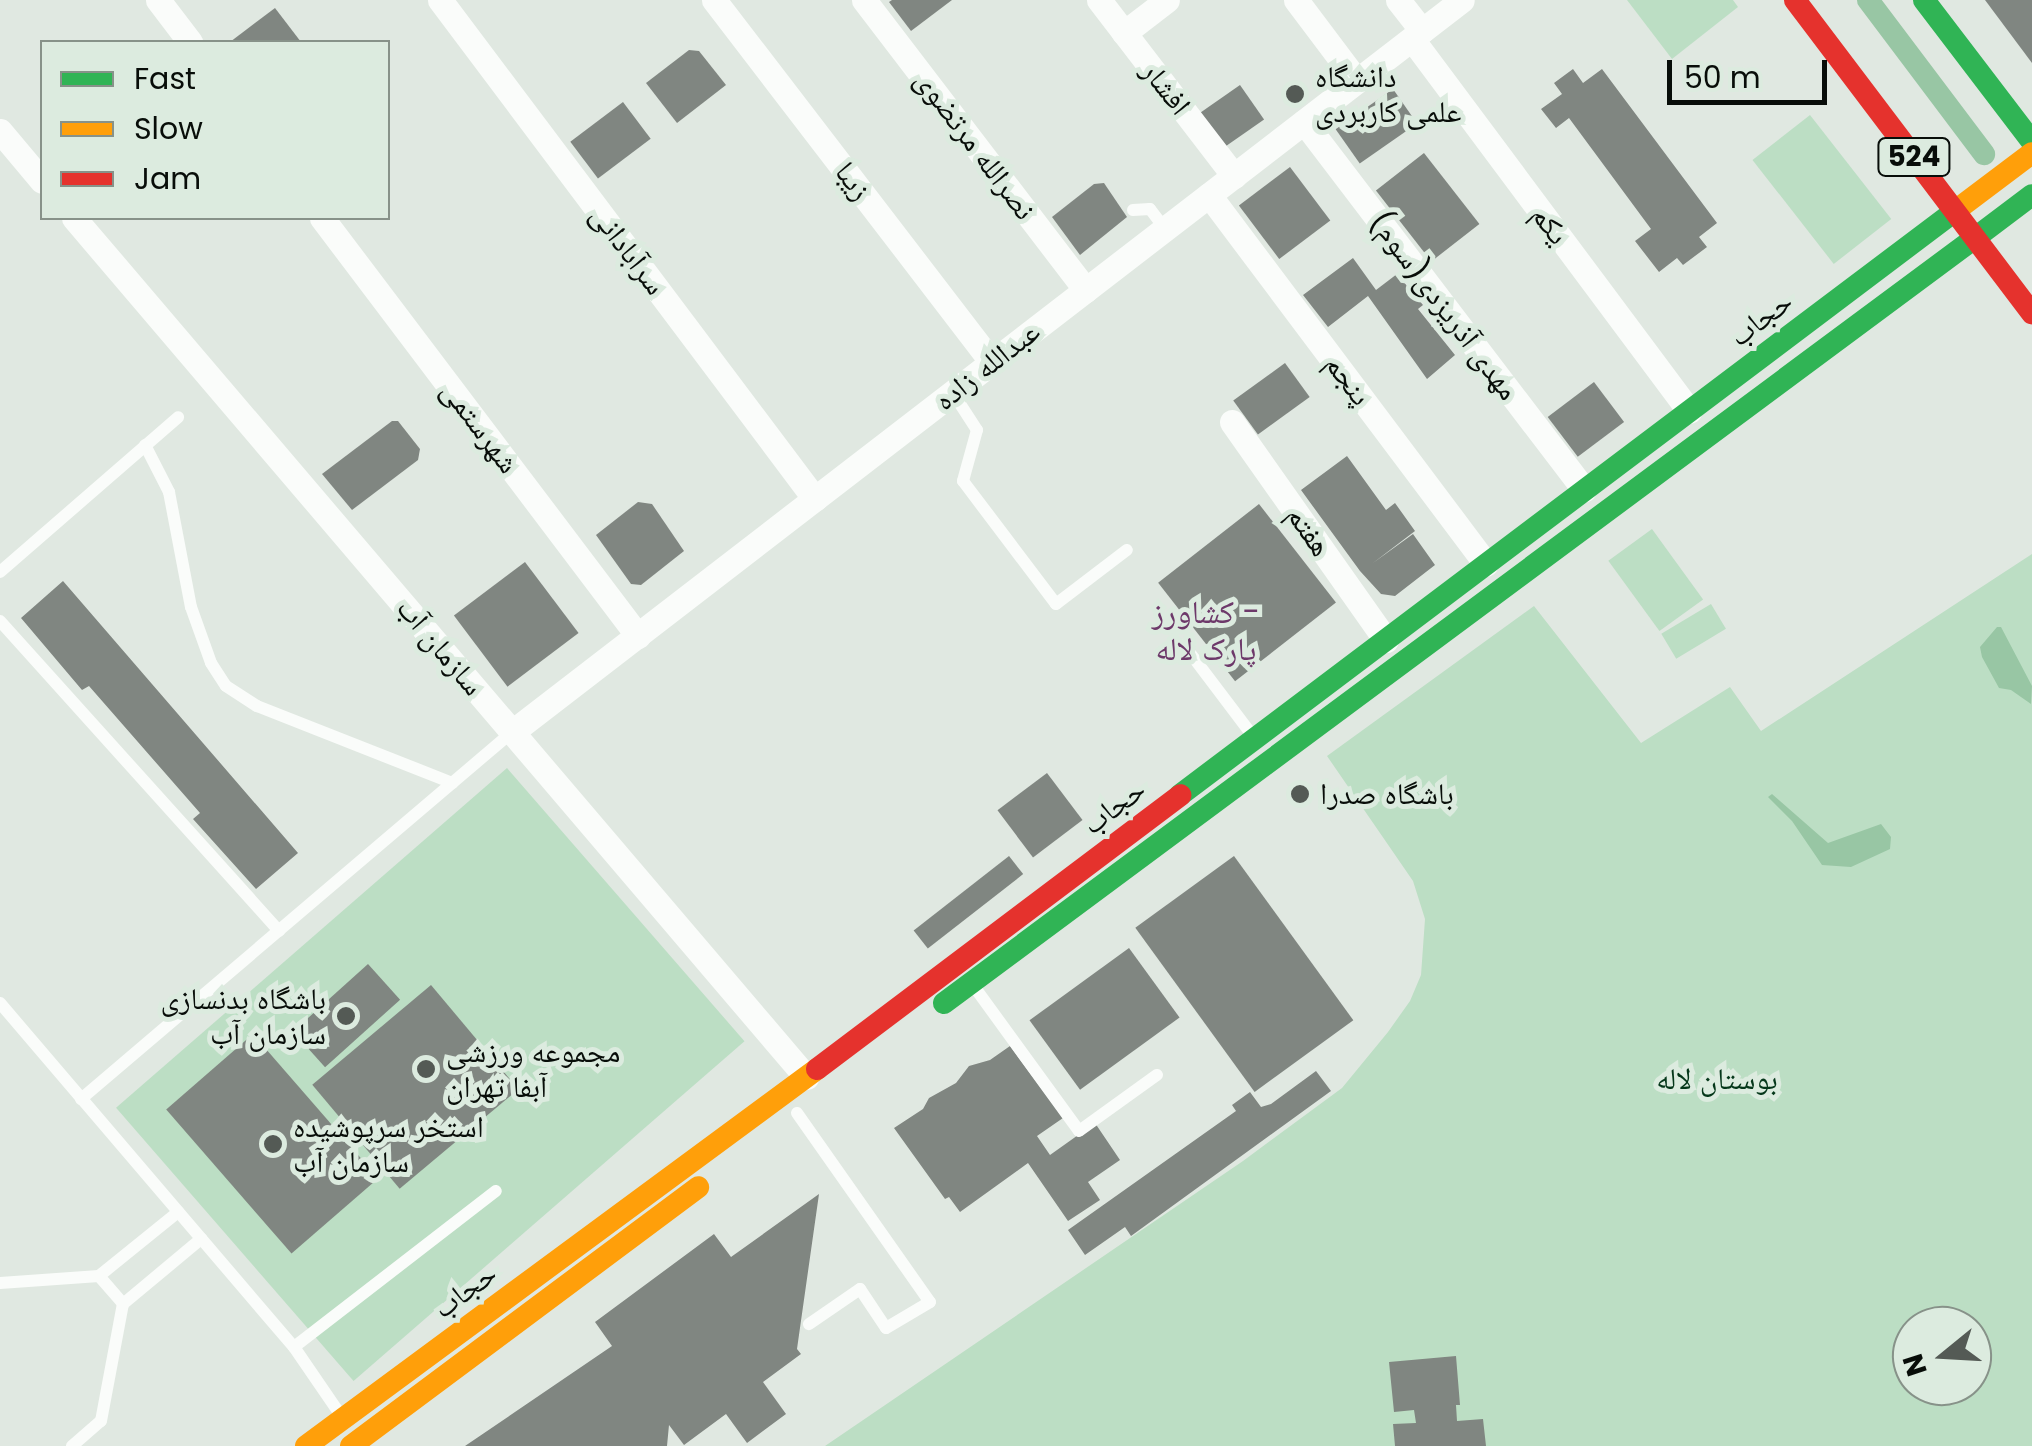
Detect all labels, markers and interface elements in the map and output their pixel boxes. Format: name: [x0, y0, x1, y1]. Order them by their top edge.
legend: [40, 40, 390, 220]
scale bar: [1672, 40, 1832, 102]
street label: افشار: [1134, 54, 1198, 122]
text: 50 m: [1684, 56, 1761, 99]
text: Fast: [134, 57, 196, 100]
place label: دانشگاه علمی کاربردی: [1315, 59, 1461, 130]
street label: نصرالله مرتضوی: [907, 63, 1043, 227]
marker: دانشگاه علمی کاربردی: [1284, 83, 1306, 105]
text: Slow: [134, 107, 203, 150]
road number: 524: [1876, 134, 1952, 180]
street label: زیبا: [827, 155, 879, 207]
text: Jam: [134, 157, 201, 200]
street label: سرآبادانی: [583, 198, 673, 302]
street label: یکم: [1524, 198, 1576, 252]
street label: مهدی آذریزدی(سوم): [1362, 205, 1526, 407]
street label: حجاب: [1722, 284, 1800, 354]
street label: عبدالله زاده: [927, 314, 1047, 418]
street label: پنجم: [1317, 347, 1379, 413]
street label: شهرستمی: [433, 374, 527, 480]
street label: هفتم: [1279, 499, 1339, 563]
street label: سازمان آب: [389, 591, 491, 703]
district label: کشاورز - پارک لاله: [1152, 594, 1260, 669]
street label: حجاب: [1075, 772, 1153, 842]
place label: باشگاه صدرا: [1320, 776, 1454, 812]
marker: باشگاه صدرا: [1289, 783, 1311, 805]
place label: باشگاه بدنسازی سازمان آب: [160, 981, 326, 1052]
marker: باشگاه بدنسازی سازمان آب: [335, 1005, 357, 1027]
place label: مجموعه ورزشی آبفا تهران: [446, 1034, 620, 1104]
marker: مجموعه ورزشی آبفا تهران: [415, 1058, 437, 1080]
park label: بوستان لاله: [1656, 1061, 1778, 1097]
place label: استخر سرپوشیده سازمان آب: [293, 1109, 484, 1180]
marker: استخر سرپوشیده سازمان آب: [262, 1133, 284, 1155]
street label: حجاب: [426, 1256, 504, 1326]
north arrow: [1892, 1306, 1992, 1406]
text: N: [1893, 1349, 1937, 1381]

